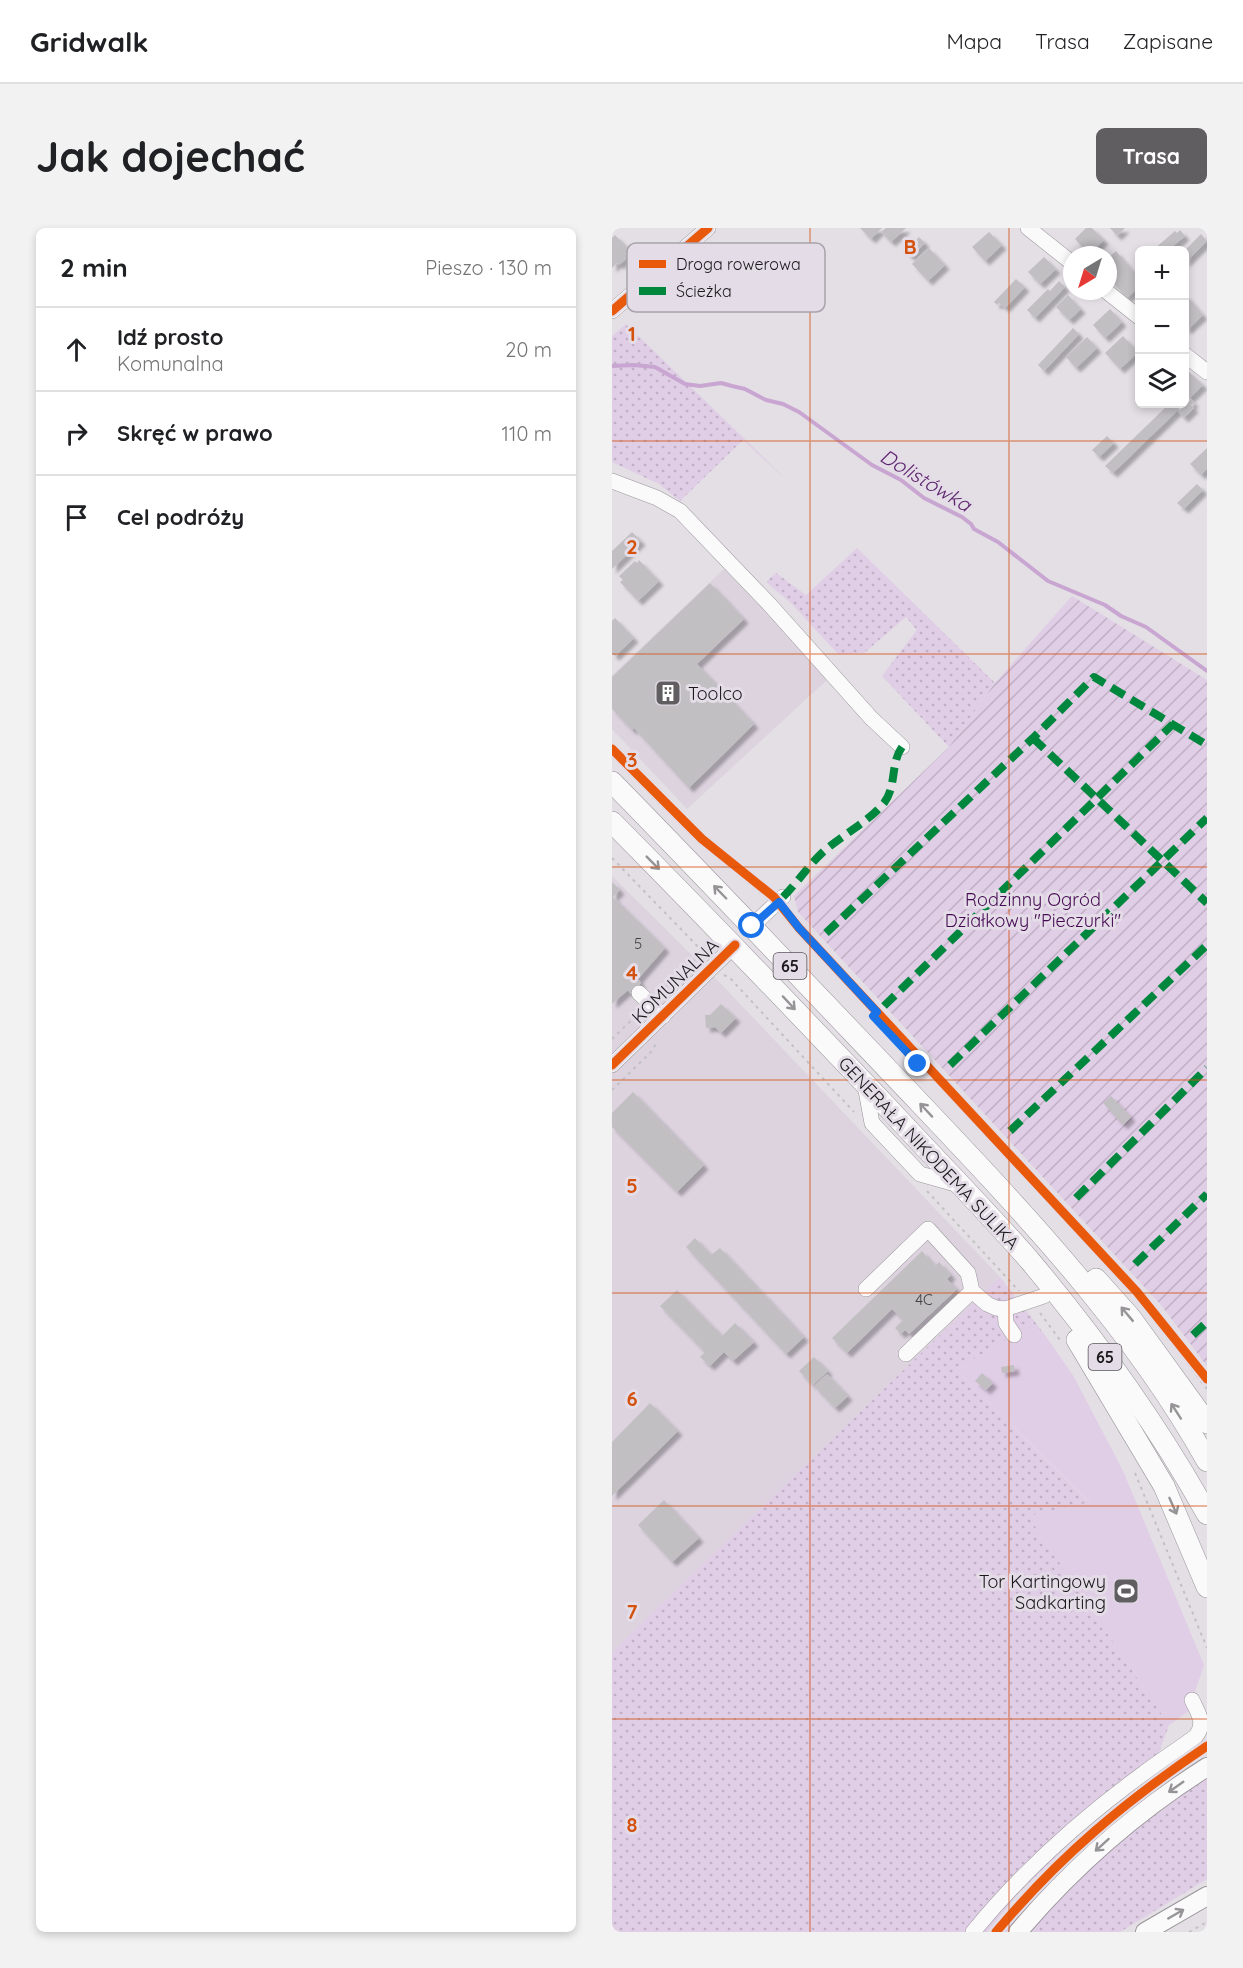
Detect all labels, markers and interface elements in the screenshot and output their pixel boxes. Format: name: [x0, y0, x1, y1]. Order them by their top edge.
text: Gridwalk: [30, 24, 149, 59]
text: Mapa: [947, 28, 1002, 54]
text: Trasa: [1035, 28, 1090, 54]
text: Zapisane: [1123, 28, 1213, 54]
button: Trasa: [1096, 128, 1207, 184]
text: Jak dojechać: [36, 130, 305, 183]
text: B: [903, 234, 917, 259]
legend: [627, 243, 825, 312]
north arrow: [1063, 246, 1117, 300]
map controls: [1135, 246, 1189, 408]
button: +: [1135, 246, 1189, 300]
text: 2 min: [60, 251, 128, 284]
text: Droga rowerowa: [676, 254, 801, 274]
text: Pieszo · 130 m: [425, 255, 552, 280]
text: Ścieżka: [676, 281, 732, 301]
button: −: [1135, 300, 1189, 354]
text: 1: [628, 321, 636, 346]
text: Idź prosto: [117, 323, 224, 351]
icon: ahead: [60, 333, 93, 366]
text: 20 m: [505, 337, 552, 362]
text: Komunalna: [117, 351, 224, 376]
button: layers: [1135, 354, 1189, 408]
icon: right: [60, 417, 93, 450]
text: Skręć w prawo: [117, 419, 273, 447]
text: 110 m: [502, 421, 552, 446]
water label: Dolistówka: [876, 443, 978, 518]
icon: arrive: [60, 501, 93, 534]
text: Cel podróży: [117, 503, 244, 531]
text: 2: [626, 534, 638, 559]
building icon: Toolco: [653, 678, 683, 708]
place label: Toolco: [688, 682, 743, 705]
text: 3: [627, 747, 637, 772]
one-way arrow: [646, 856, 661, 871]
one-way arrow: [712, 885, 727, 900]
park label: Rodzinny Ogród Działkowy "Pieczurki": [945, 888, 1121, 932]
route start: [738, 912, 764, 938]
street label: KOMUNALNA: [627, 934, 724, 1028]
house number: 5: [634, 934, 642, 953]
road number: 65: [774, 953, 807, 979]
text: 4: [626, 960, 638, 985]
one-way arrow: [782, 996, 796, 1011]
route end: [904, 1050, 930, 1076]
street label: GENERAŁA NIKODEMA SULIKA: [834, 1052, 1025, 1254]
one-way arrow: [919, 1102, 933, 1117]
text: 5: [626, 1173, 638, 1198]
house number: 4C: [915, 1290, 933, 1309]
one-way arrow: [1120, 1307, 1134, 1322]
road number: 65: [1088, 1344, 1122, 1370]
text: 6: [626, 1386, 638, 1411]
one-way arrow: [1170, 1404, 1182, 1420]
one-way arrow: [1168, 1496, 1179, 1514]
place label: Tor Kartingowy Sadkarting: [979, 1570, 1106, 1614]
sports icon: Tor Kartingowy Sadkarting: [1111, 1576, 1141, 1606]
text: 7: [627, 1599, 638, 1624]
one-way arrow: [1169, 1781, 1185, 1793]
text: 8: [627, 1812, 638, 1837]
one-way arrow: [1095, 1838, 1110, 1852]
one-way arrow: [1166, 1908, 1184, 1919]

